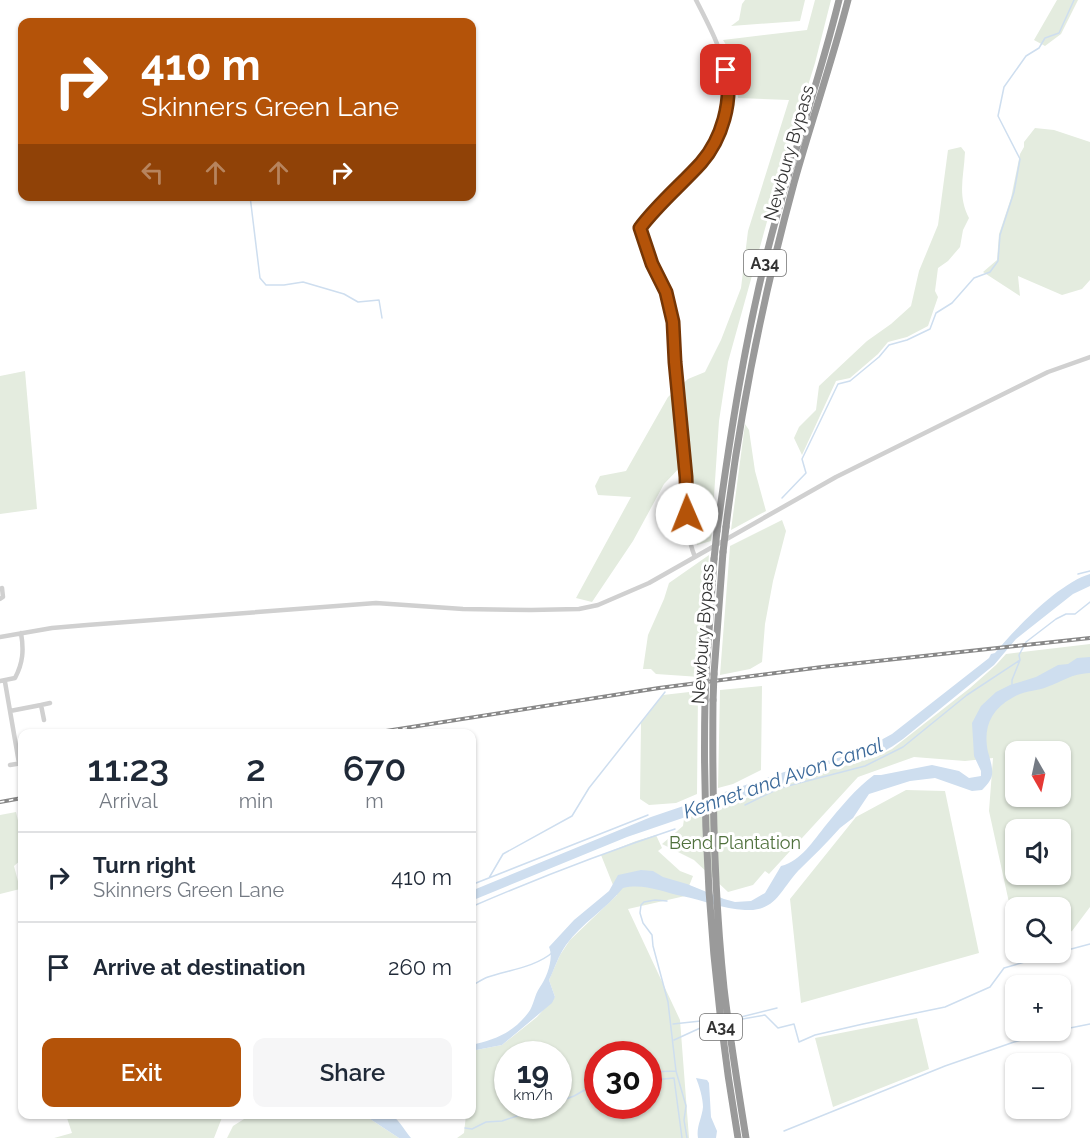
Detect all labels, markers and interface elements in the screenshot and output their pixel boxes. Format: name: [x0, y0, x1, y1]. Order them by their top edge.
text: 410 m: [141, 41, 261, 90]
icon: right: [42, 42, 120, 120]
pin: [700, 44, 751, 95]
icon: arrive: [709, 53, 742, 86]
street label: Newbury Bypass: [759, 82, 818, 223]
text: Skinners Green Lane: [141, 91, 399, 122]
icon: left: [136, 156, 169, 189]
icon: ahead: [199, 156, 232, 189]
icon: ahead: [262, 156, 295, 189]
icon: right: [325, 156, 358, 189]
road number: A34: [744, 250, 786, 276]
position arrow: [655, 482, 719, 546]
street label: Newbury Bypass: [687, 563, 718, 705]
water label: Kennet and Avon Canal: [680, 733, 886, 823]
north arrow: [1005, 741, 1071, 807]
map controls: [1005, 741, 1071, 1119]
text: 11:23: [88, 747, 169, 789]
text: 2: [246, 747, 266, 789]
text: 670: [343, 747, 406, 789]
text: Arrival: [99, 789, 158, 813]
text: min: [239, 789, 273, 813]
text: m: [365, 789, 384, 813]
button: sound: [1005, 819, 1071, 885]
park label: Bend Plantation: [669, 832, 801, 853]
text: Turn right: [93, 852, 196, 878]
icon: right: [42, 861, 75, 894]
text: 410 m: [391, 864, 452, 890]
text: Skinners Green Lane: [93, 878, 284, 902]
button: search: [1005, 897, 1071, 963]
icon: arrive: [42, 951, 75, 984]
text: Arrive at destination: [93, 954, 306, 980]
text: 260 m: [388, 954, 452, 980]
button: +: [1005, 975, 1071, 1041]
road number: A34: [700, 1014, 742, 1040]
button: Exit: [42, 1038, 241, 1107]
button: Share: [253, 1038, 452, 1107]
speed limit sign: 30: [584, 1041, 662, 1119]
button: −: [1005, 1053, 1071, 1119]
text: 19: [517, 1055, 549, 1090]
text: km/h: [513, 1086, 553, 1104]

